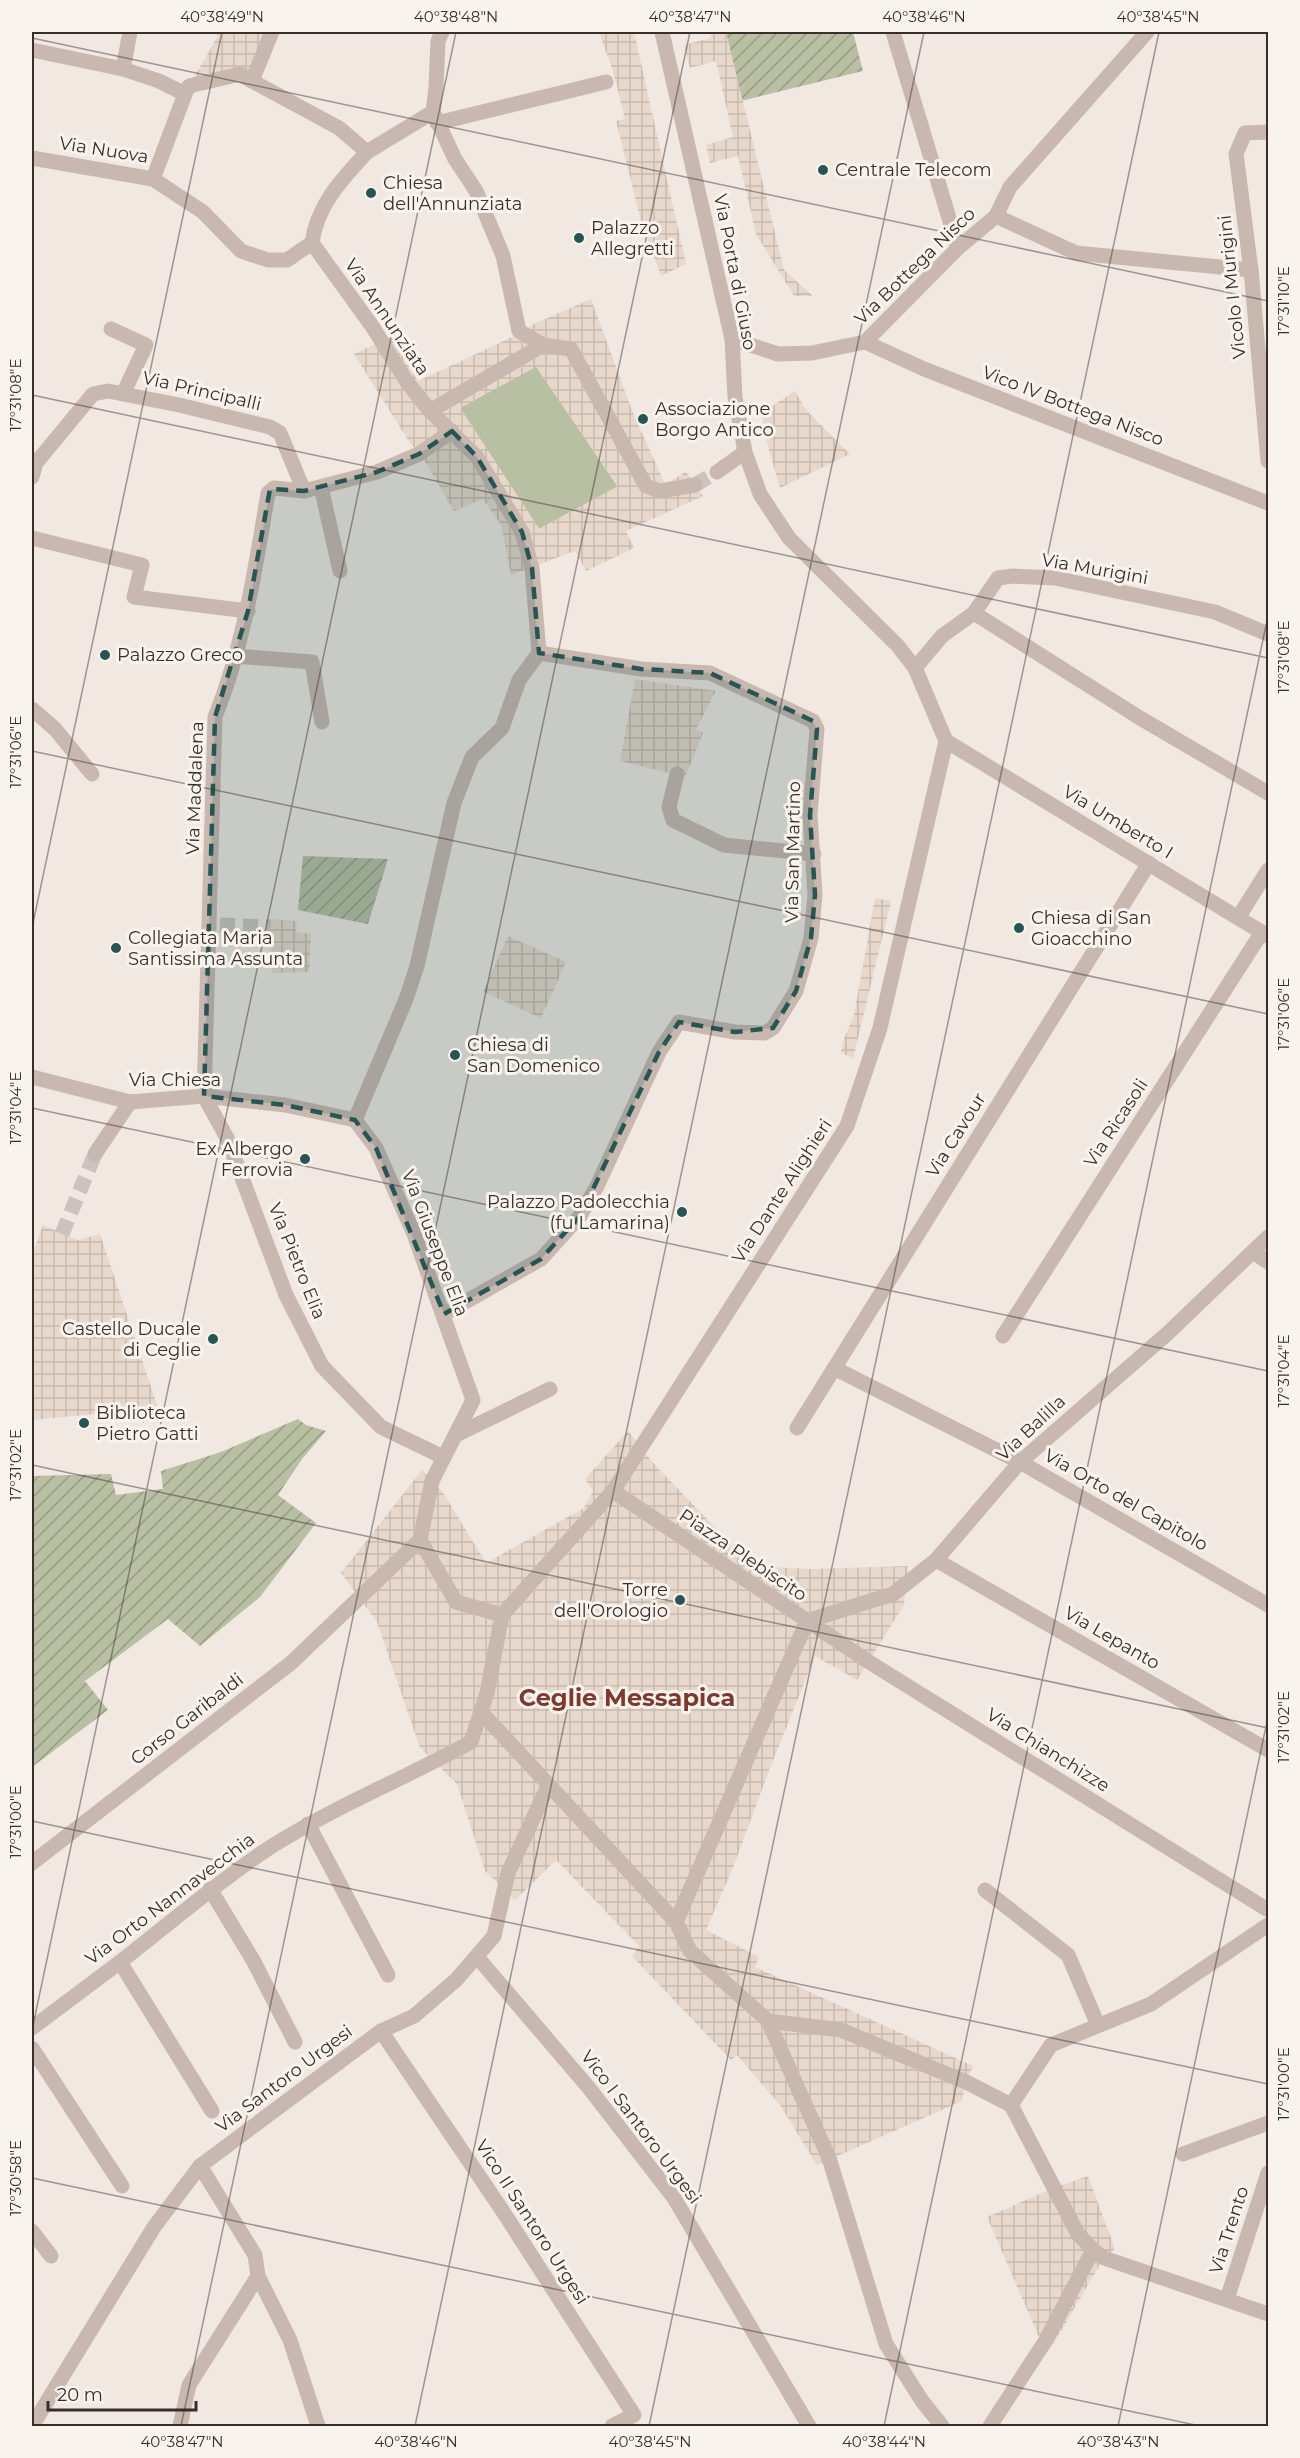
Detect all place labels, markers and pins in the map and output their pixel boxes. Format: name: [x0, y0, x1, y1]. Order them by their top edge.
place label: Centrale Telecom: [835, 159, 992, 181]
marker: Centrale Telecom: [816, 163, 830, 177]
place label: Chiesa dell'Annunziata: [383, 172, 522, 215]
marker: Chiesa dell'Annunziata: [364, 186, 378, 200]
place label: Palazzo Allegretti: [591, 217, 674, 260]
marker: Palazzo Allegretti: [572, 231, 586, 245]
place label: Associazione Borgo Antico: [655, 398, 774, 441]
marker: Associazione Borgo Antico: [636, 412, 650, 426]
place label: Palazzo Greco: [117, 644, 243, 666]
marker: Palazzo Greco: [98, 648, 112, 662]
place label: Chiesa di San Gioacchino: [1031, 907, 1151, 950]
marker: Chiesa di San Gioacchino: [1012, 921, 1026, 935]
place label: Collegiata Maria Santissima Assunta: [128, 927, 303, 970]
marker: Collegiata Maria Santissima Assunta: [109, 941, 123, 955]
place label: Chiesa di San Domenico: [467, 1034, 600, 1077]
marker: Chiesa di San Domenico: [448, 1048, 462, 1062]
place label: Ex Albergo Ferrovia: [195, 1138, 293, 1181]
marker: Ex Albergo Ferrovia: [298, 1152, 312, 1166]
place label: Palazzo Padolecchia (fu Lamarina): [487, 1191, 670, 1234]
marker: Palazzo Padolecchia (fu Lamarina): [675, 1205, 689, 1219]
place label: Castello Ducale di Ceglie: [62, 1318, 201, 1361]
marker: Castello Ducale di Ceglie: [206, 1332, 220, 1346]
place label: Biblioteca Pietro Gatti: [96, 1402, 199, 1445]
marker: Biblioteca Pietro Gatti: [77, 1416, 91, 1430]
place label: Torre dell'Orologio: [554, 1579, 668, 1622]
marker: Torre dell'Orologio: [673, 1593, 687, 1607]

